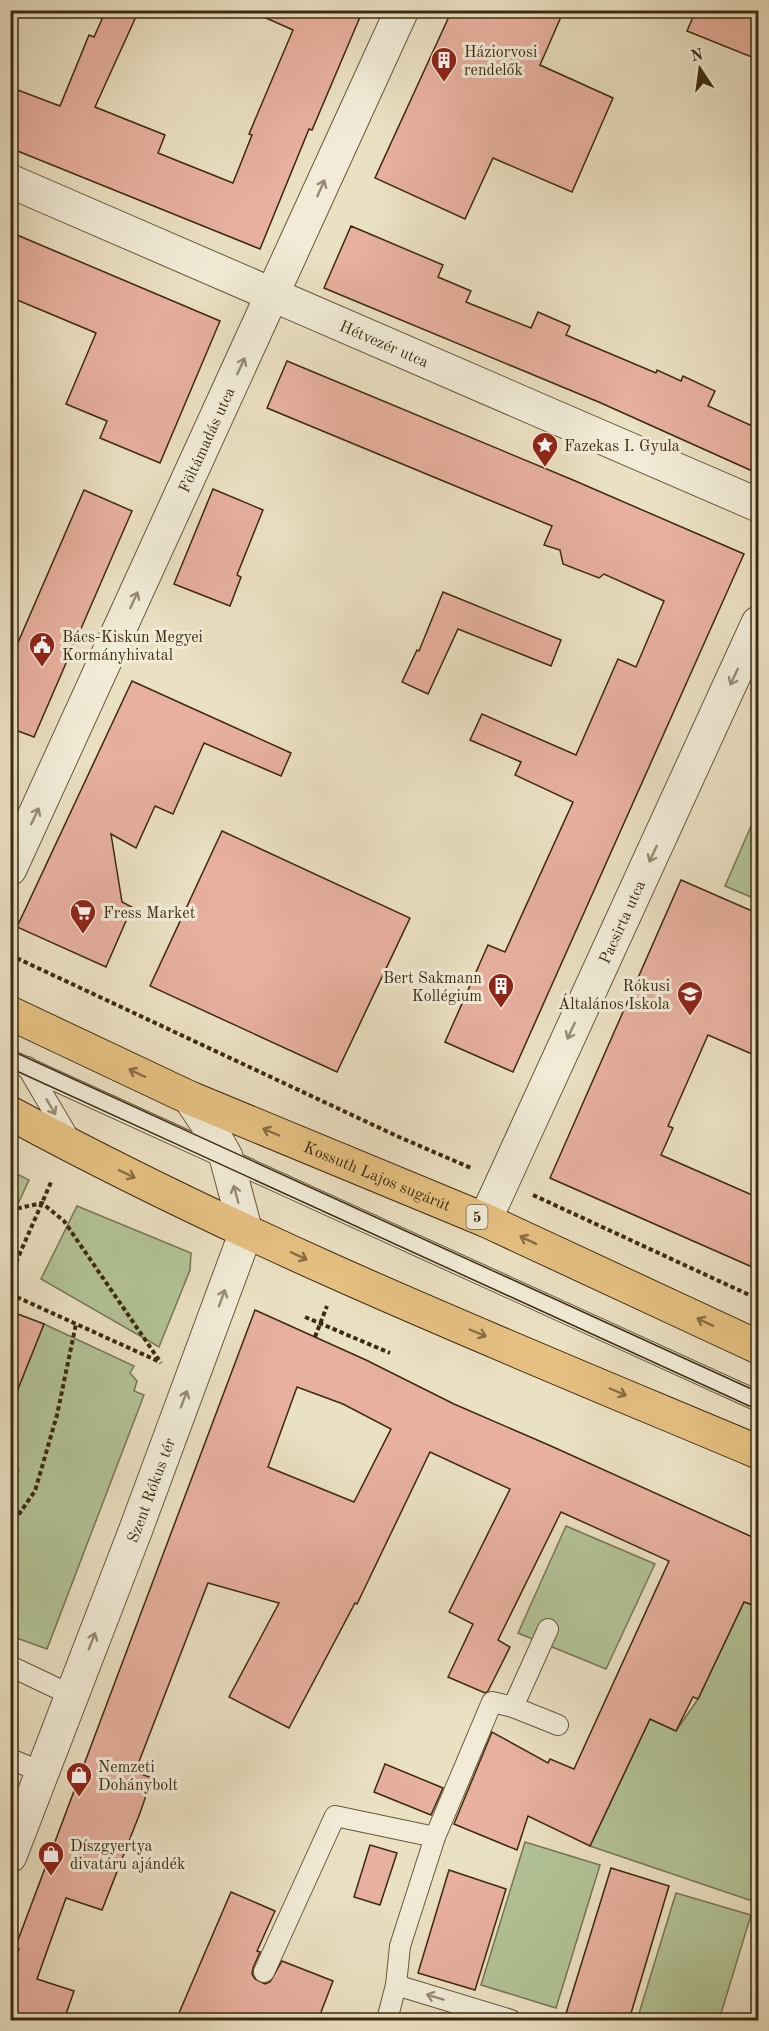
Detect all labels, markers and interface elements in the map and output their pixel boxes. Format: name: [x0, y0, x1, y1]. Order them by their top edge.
north arrow: [670, 39, 730, 99]
building icon: Háziorvosi rendelők: [429, 45, 459, 83]
place label: Háziorvosi rendelők: [464, 45, 537, 79]
text: N: [689, 47, 706, 66]
one-way arrow: [316, 180, 328, 198]
street label: Hétvezér utca: [337, 319, 431, 371]
one-way arrow: [236, 357, 247, 375]
street label: Föltámadás utca: [177, 385, 239, 496]
place icon: Fazekas I. Gyula: [530, 430, 560, 468]
place label: Fazekas I. Gyula: [564, 439, 680, 455]
one-way arrow: [128, 592, 140, 610]
public building icon: Bács-Kiskun Megyei Kormányhivatal: [27, 630, 57, 668]
place label: Bács-Kiskun Megyei Kormányhivatal: [62, 630, 203, 664]
one-way arrow: [728, 667, 739, 685]
one-way arrow: [29, 807, 41, 825]
one-way arrow: [646, 844, 658, 862]
street label: Pacsirta utca: [597, 878, 649, 967]
supermarket icon: Fress Market: [68, 897, 98, 935]
place label: Fress Market: [103, 906, 196, 922]
place label: Bert Sakmann Kollégium: [383, 971, 482, 1005]
building icon: Bert Sakmann Kollégium: [486, 971, 516, 1009]
place label: Rókusi Általános Iskola: [558, 979, 670, 1013]
school or university icon: Rókusi Általános Iskola: [675, 979, 705, 1017]
one-way arrow: [565, 1021, 577, 1039]
one-way arrow: [128, 1067, 146, 1079]
one-way arrow: [46, 1098, 57, 1116]
one-way arrow: [263, 1126, 281, 1137]
street label: Kossuth Lajos sugárút: [301, 1140, 453, 1215]
one-way arrow: [118, 1168, 136, 1180]
one-way arrow: [229, 1185, 241, 1204]
road number: 5: [466, 1205, 488, 1229]
one-way arrow: [520, 1234, 538, 1246]
one-way arrow: [289, 1251, 307, 1263]
one-way arrow: [217, 1289, 228, 1308]
one-way arrow: [697, 1316, 715, 1328]
one-way arrow: [468, 1328, 487, 1339]
one-way arrow: [609, 1387, 627, 1398]
one-way arrow: [180, 1391, 191, 1409]
street label: Szent Rókus tér: [126, 1436, 179, 1545]
one-way arrow: [87, 1632, 98, 1651]
shop icon: Nemzeti Dohánybolt: [64, 1760, 94, 1798]
place label: Nemzeti Dohánybolt: [98, 1760, 179, 1794]
shop icon: Díszgyertya divatáru ajándék: [36, 1839, 66, 1877]
place label: Díszgyertya divatáru ajándék: [70, 1839, 185, 1873]
one-way arrow: [426, 1991, 445, 2002]

